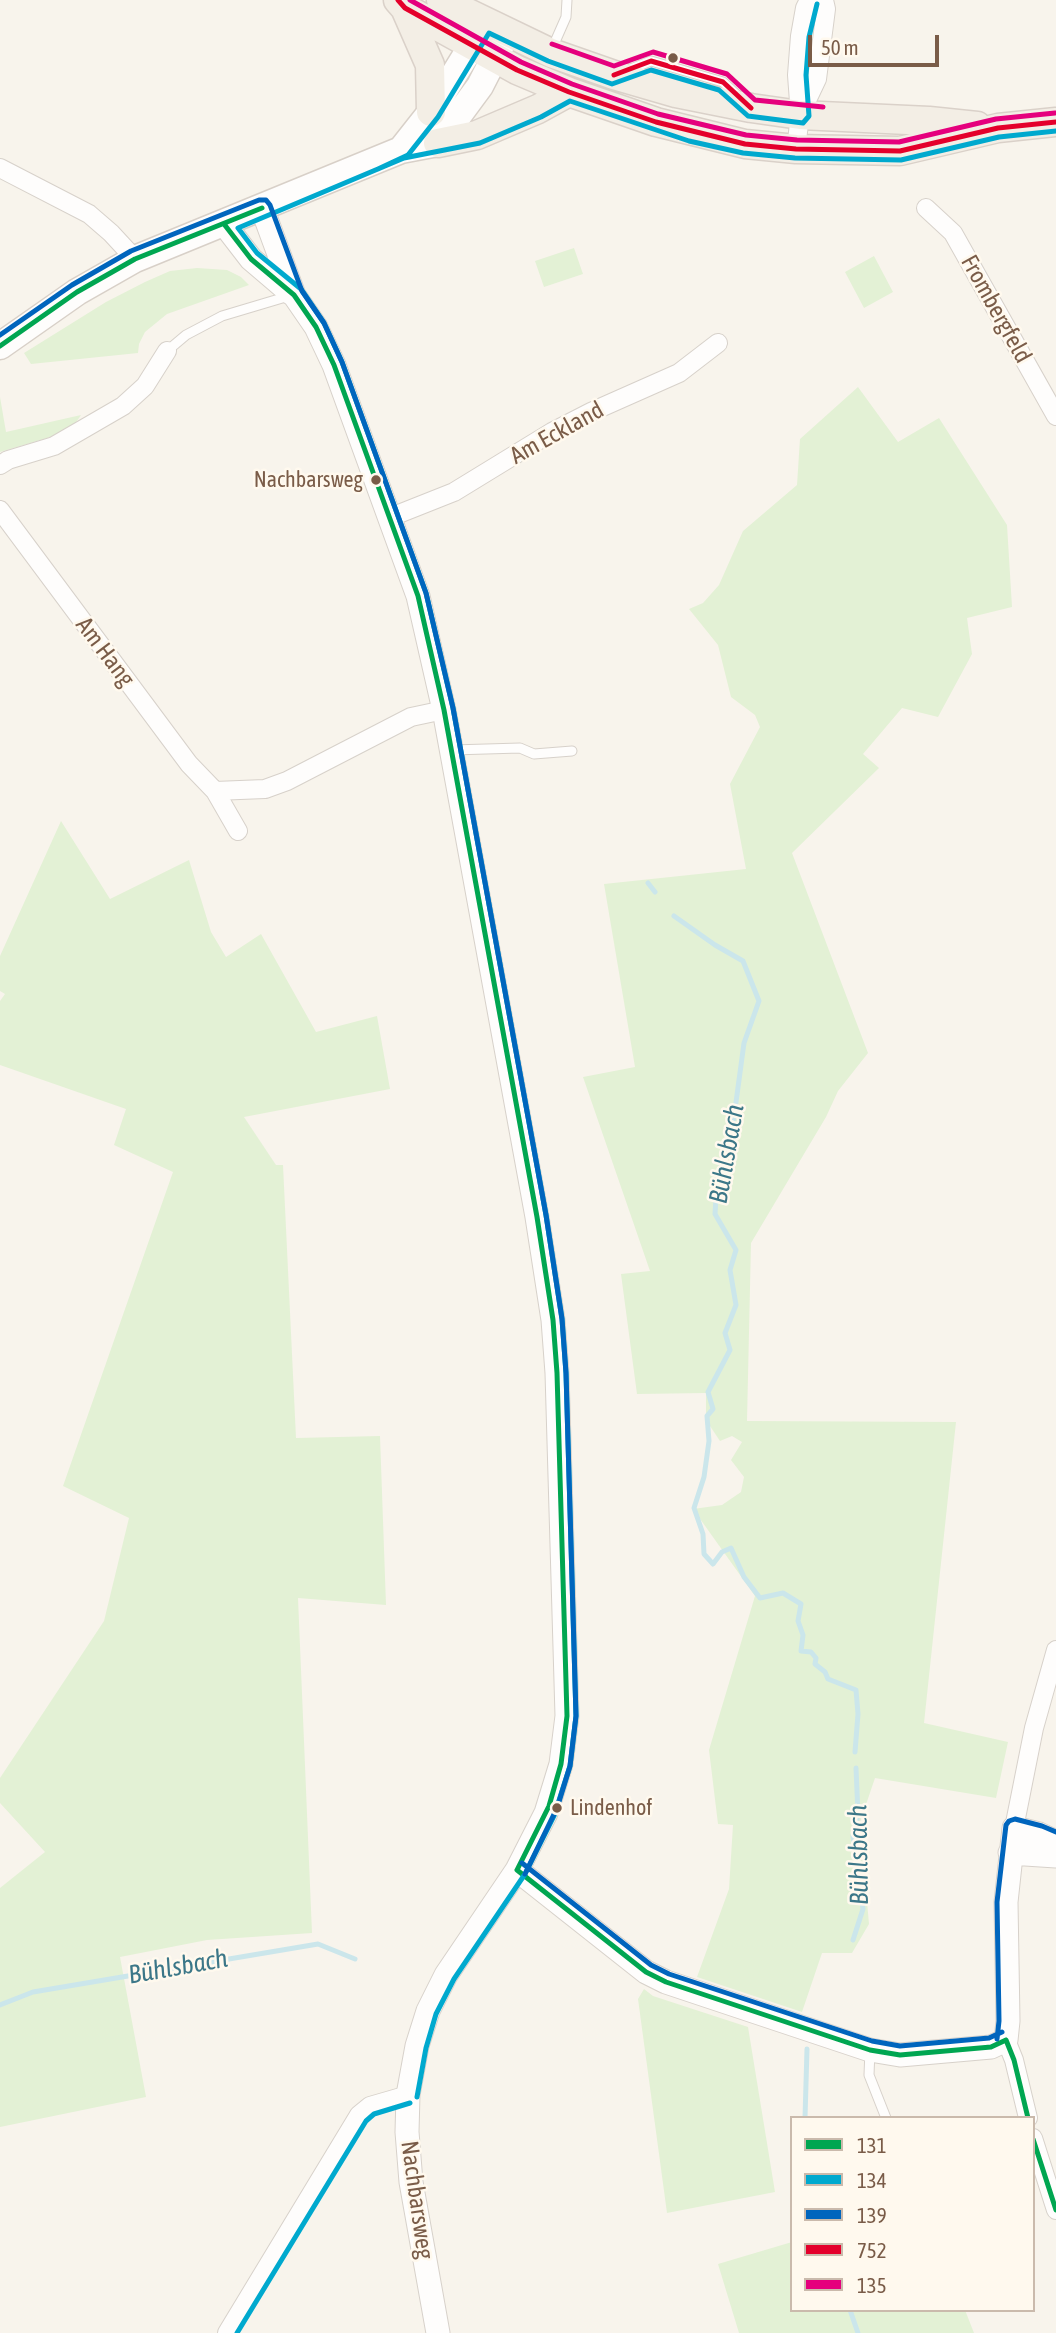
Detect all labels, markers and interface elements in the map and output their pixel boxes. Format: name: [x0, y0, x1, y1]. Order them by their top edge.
scale bar: [811, 21, 942, 65]
text: 50 m: [821, 35, 859, 59]
unlabelled marker: [666, 51, 680, 65]
street label: Frombergfeld: [955, 250, 1037, 368]
street label: Am Eckland: [505, 396, 609, 470]
place label: Nachbarsweg: [254, 467, 363, 493]
marker: Nachbarsweg: [369, 473, 383, 487]
street label: Am Hang: [70, 612, 140, 692]
water label: Bühlsbach: [703, 1102, 751, 1206]
place label: Lindenhof: [570, 1795, 652, 1821]
marker: Lindenhof: [550, 1801, 564, 1815]
water label: Bühlsbach: [843, 1805, 875, 1905]
water label: Bühlsbach: [126, 1943, 230, 1991]
legend: [790, 2116, 1035, 2312]
text: 131: [857, 2133, 887, 2157]
street label: Nachbarsweg: [394, 2139, 440, 2261]
text: 134: [857, 2168, 887, 2192]
text: 139: [857, 2203, 887, 2227]
text: 752: [857, 2238, 887, 2262]
text: 135: [857, 2273, 887, 2297]

